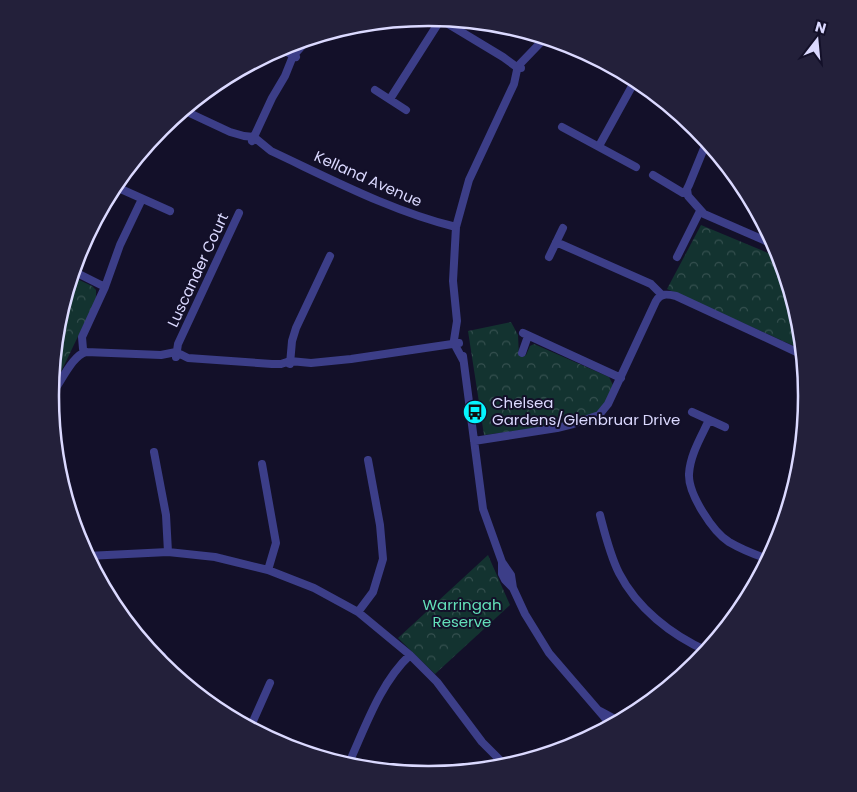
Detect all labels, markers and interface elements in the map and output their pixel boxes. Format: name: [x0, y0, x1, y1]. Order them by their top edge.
north arrow: [792, 15, 842, 65]
text: N: [813, 16, 828, 39]
street label: Kelland Avenue: [311, 145, 425, 212]
street label: Luscander Court: [162, 209, 233, 330]
place label: Chelsea Gardens/Glenbruar Drive: [492, 392, 680, 430]
bus stop icon: Chelsea Gardens/Glenbruar Drive: [462, 399, 488, 425]
park label: Warringah Reserve: [422, 594, 502, 632]

